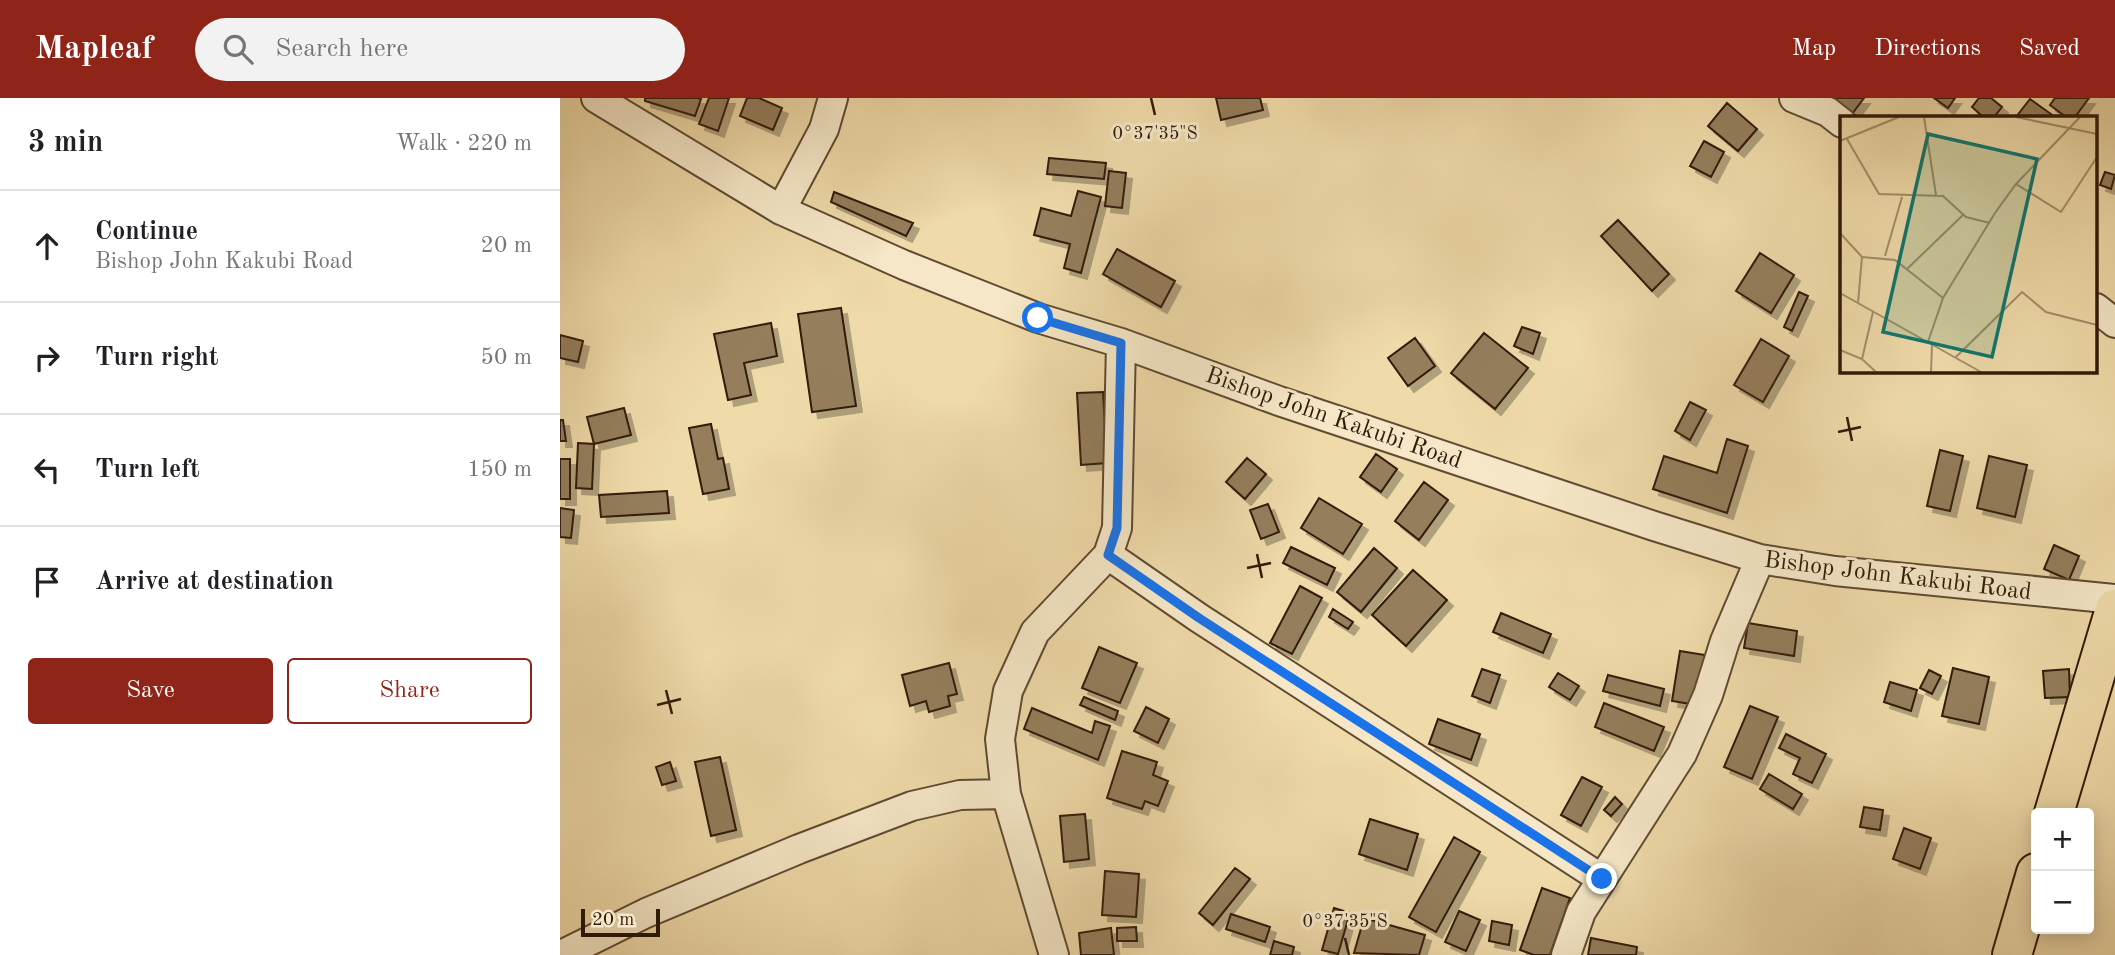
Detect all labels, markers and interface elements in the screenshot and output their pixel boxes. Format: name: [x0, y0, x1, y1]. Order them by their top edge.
search box: [195, 18, 685, 81]
icon: search: [219, 30, 257, 68]
text: Mapleaf: [35, 33, 153, 66]
text: Search here: [275, 36, 408, 62]
text: Map: [1792, 37, 1836, 61]
text: Directions: [1874, 37, 1981, 61]
text: Saved: [2019, 37, 2080, 61]
inset map: [1840, 116, 2098, 373]
text: 0°37'35"S: [1112, 125, 1198, 143]
text: 3 min: [28, 128, 103, 158]
text: Walk · 220 m: [396, 132, 532, 155]
text: Continue: [95, 219, 198, 245]
icon: ahead: [28, 227, 66, 265]
text: 20 m: [481, 234, 532, 257]
text: Bishop John Kakubi Road: [95, 250, 353, 273]
route start: [1022, 302, 1053, 333]
icon: right: [28, 339, 66, 377]
text: Turn right: [95, 345, 218, 371]
text: 50 m: [481, 346, 532, 369]
street label: Bishop John Kakubi Road: [1202, 364, 1465, 474]
icon: left: [28, 451, 66, 489]
text: Turn left: [95, 457, 200, 483]
text: 150 m: [467, 458, 532, 481]
street label: Bishop John Kakubi Road: [1763, 549, 2033, 605]
icon: arrive: [28, 563, 66, 601]
text: Arrive at destination: [95, 569, 334, 595]
button: Save: [28, 658, 273, 724]
button: Share: [287, 658, 532, 724]
map controls: [2031, 808, 2094, 934]
button: +: [2031, 808, 2094, 871]
route end: [1586, 863, 1617, 894]
button: −: [2031, 871, 2094, 934]
scale bar: [581, 906, 660, 938]
text: 20 m: [592, 911, 634, 930]
text: 0°37'35"S: [1302, 913, 1388, 931]

